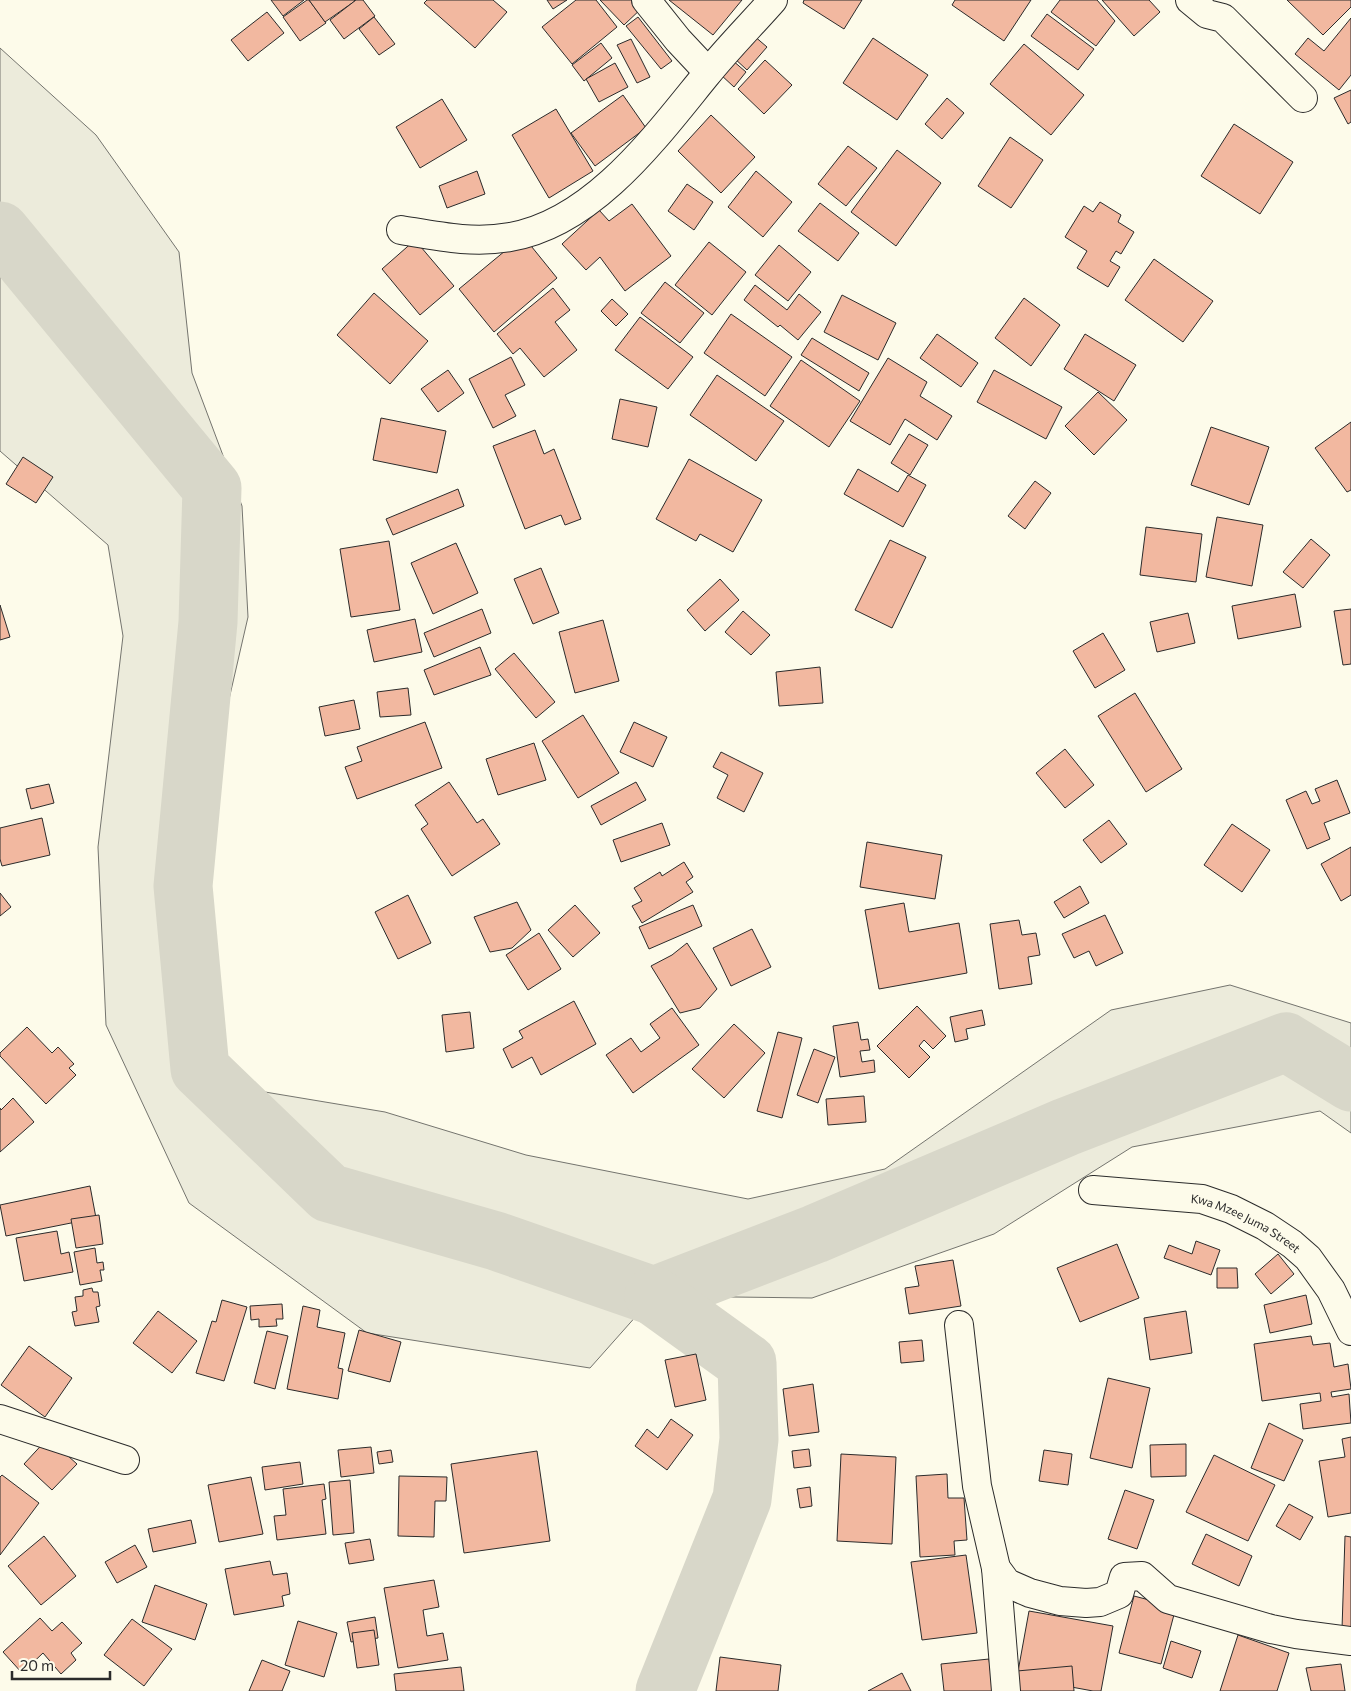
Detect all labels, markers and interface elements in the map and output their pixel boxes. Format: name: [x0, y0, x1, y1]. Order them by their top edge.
street label: Kwa Mzee Juma Street: [1190, 1191, 1304, 1255]
scale bar: [12, 1648, 110, 1680]
text: 20 m: [20, 1656, 54, 1674]

